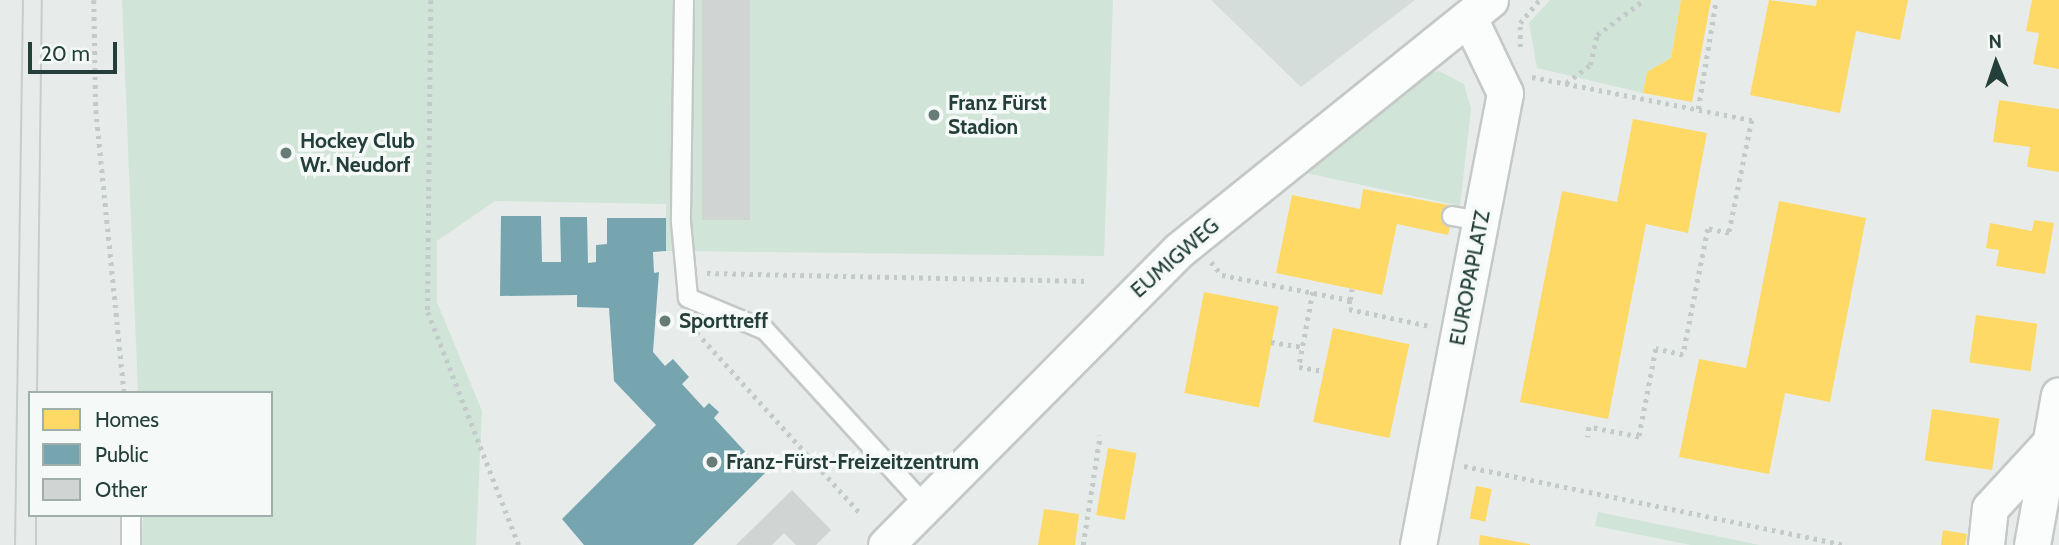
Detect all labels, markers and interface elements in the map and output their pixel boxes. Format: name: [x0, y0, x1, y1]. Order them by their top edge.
scale bar: [32, 28, 121, 72]
north arrow: [1961, 28, 2031, 98]
text: N: [1988, 30, 2002, 53]
text: 20 m: [41, 41, 90, 66]
place label: Franz Fürst Stadion: [948, 90, 1047, 140]
marker: Franz Fürst Stadion: [926, 107, 942, 123]
place label: Hockey Club Wr. Neudorf: [300, 128, 415, 178]
marker: Hockey Club Wr. Neudorf: [278, 145, 294, 161]
street label: EUROPAPLATZ: [1445, 208, 1495, 348]
street label: EUMIGWEG: [1126, 213, 1224, 303]
place label: Sporttreff: [679, 308, 768, 334]
marker: Sporttreff: [657, 313, 673, 329]
legend: [28, 391, 273, 517]
text: Homes: [95, 407, 159, 432]
text: Public: [95, 442, 149, 467]
place label: Franz-Fürst-Freizeitzentrum: [726, 449, 979, 475]
marker: Franz-Fürst-Freizeitzentrum: [704, 454, 720, 470]
text: Other: [95, 477, 147, 502]

